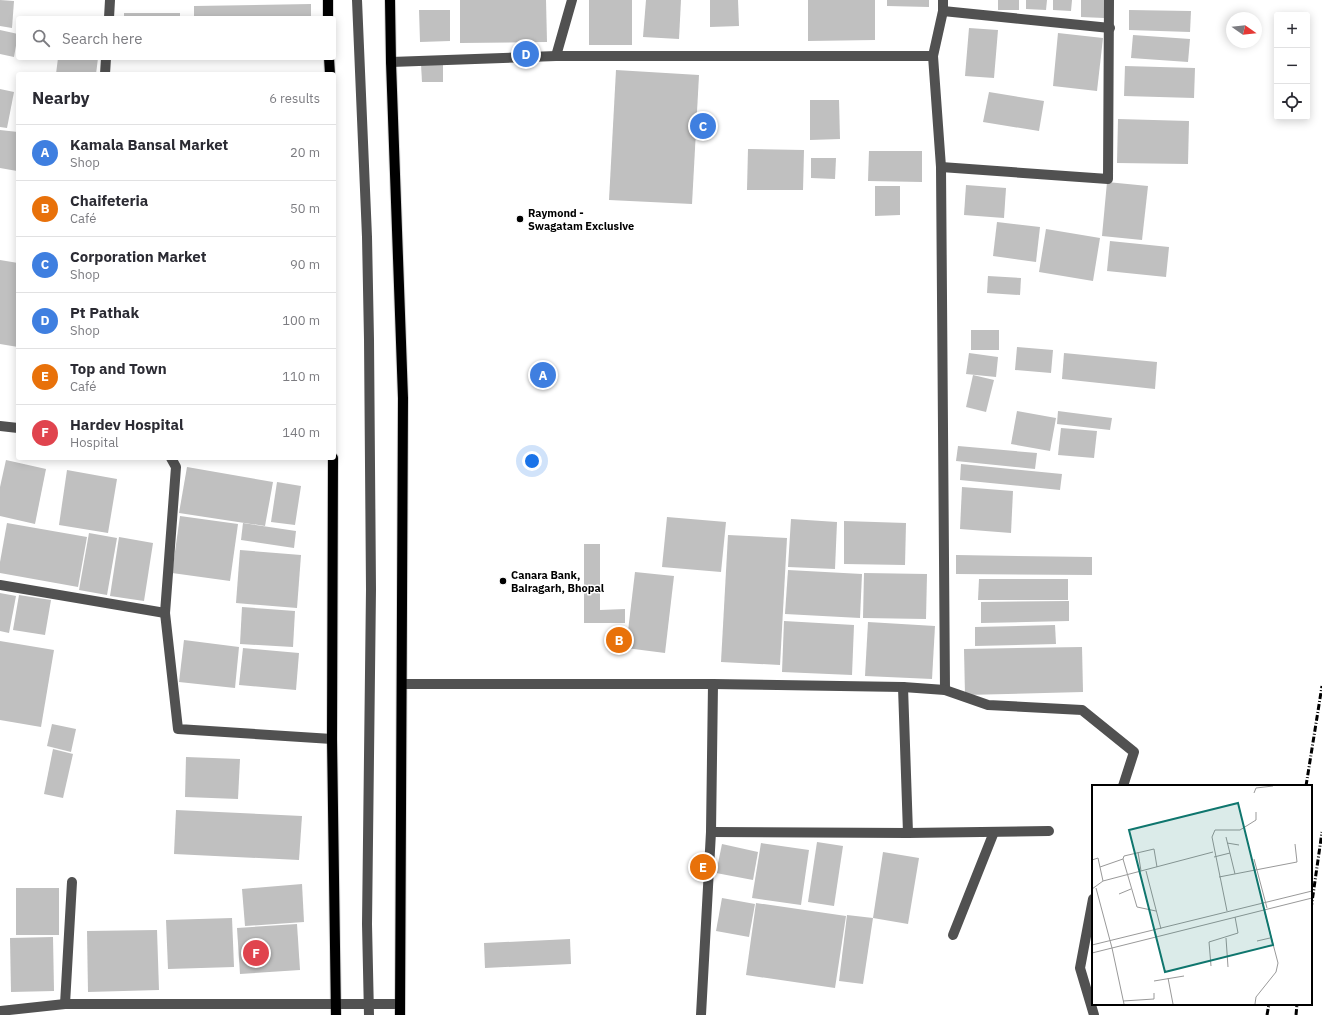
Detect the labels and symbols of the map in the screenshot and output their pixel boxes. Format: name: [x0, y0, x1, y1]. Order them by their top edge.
north arrow: [1226, 12, 1262, 48]
pin: D: [513, 39, 539, 69]
pin: C: [690, 111, 716, 141]
place label: Raymond - Swagatam Exclusive: [528, 206, 634, 233]
marker: Raymond - Swagatam Exclusive: [515, 214, 525, 224]
pin: A: [530, 360, 556, 390]
your location: [522, 451, 542, 471]
place label: Canara Bank, Bairagarh, Bhopal: [511, 568, 605, 595]
marker: Canara Bank, Bairagarh, Bhopal: [498, 576, 508, 586]
pin: B: [606, 625, 632, 655]
inset map: [1092, 785, 1312, 1005]
pin: E: [690, 852, 716, 882]
pin: F: [243, 938, 269, 968]

